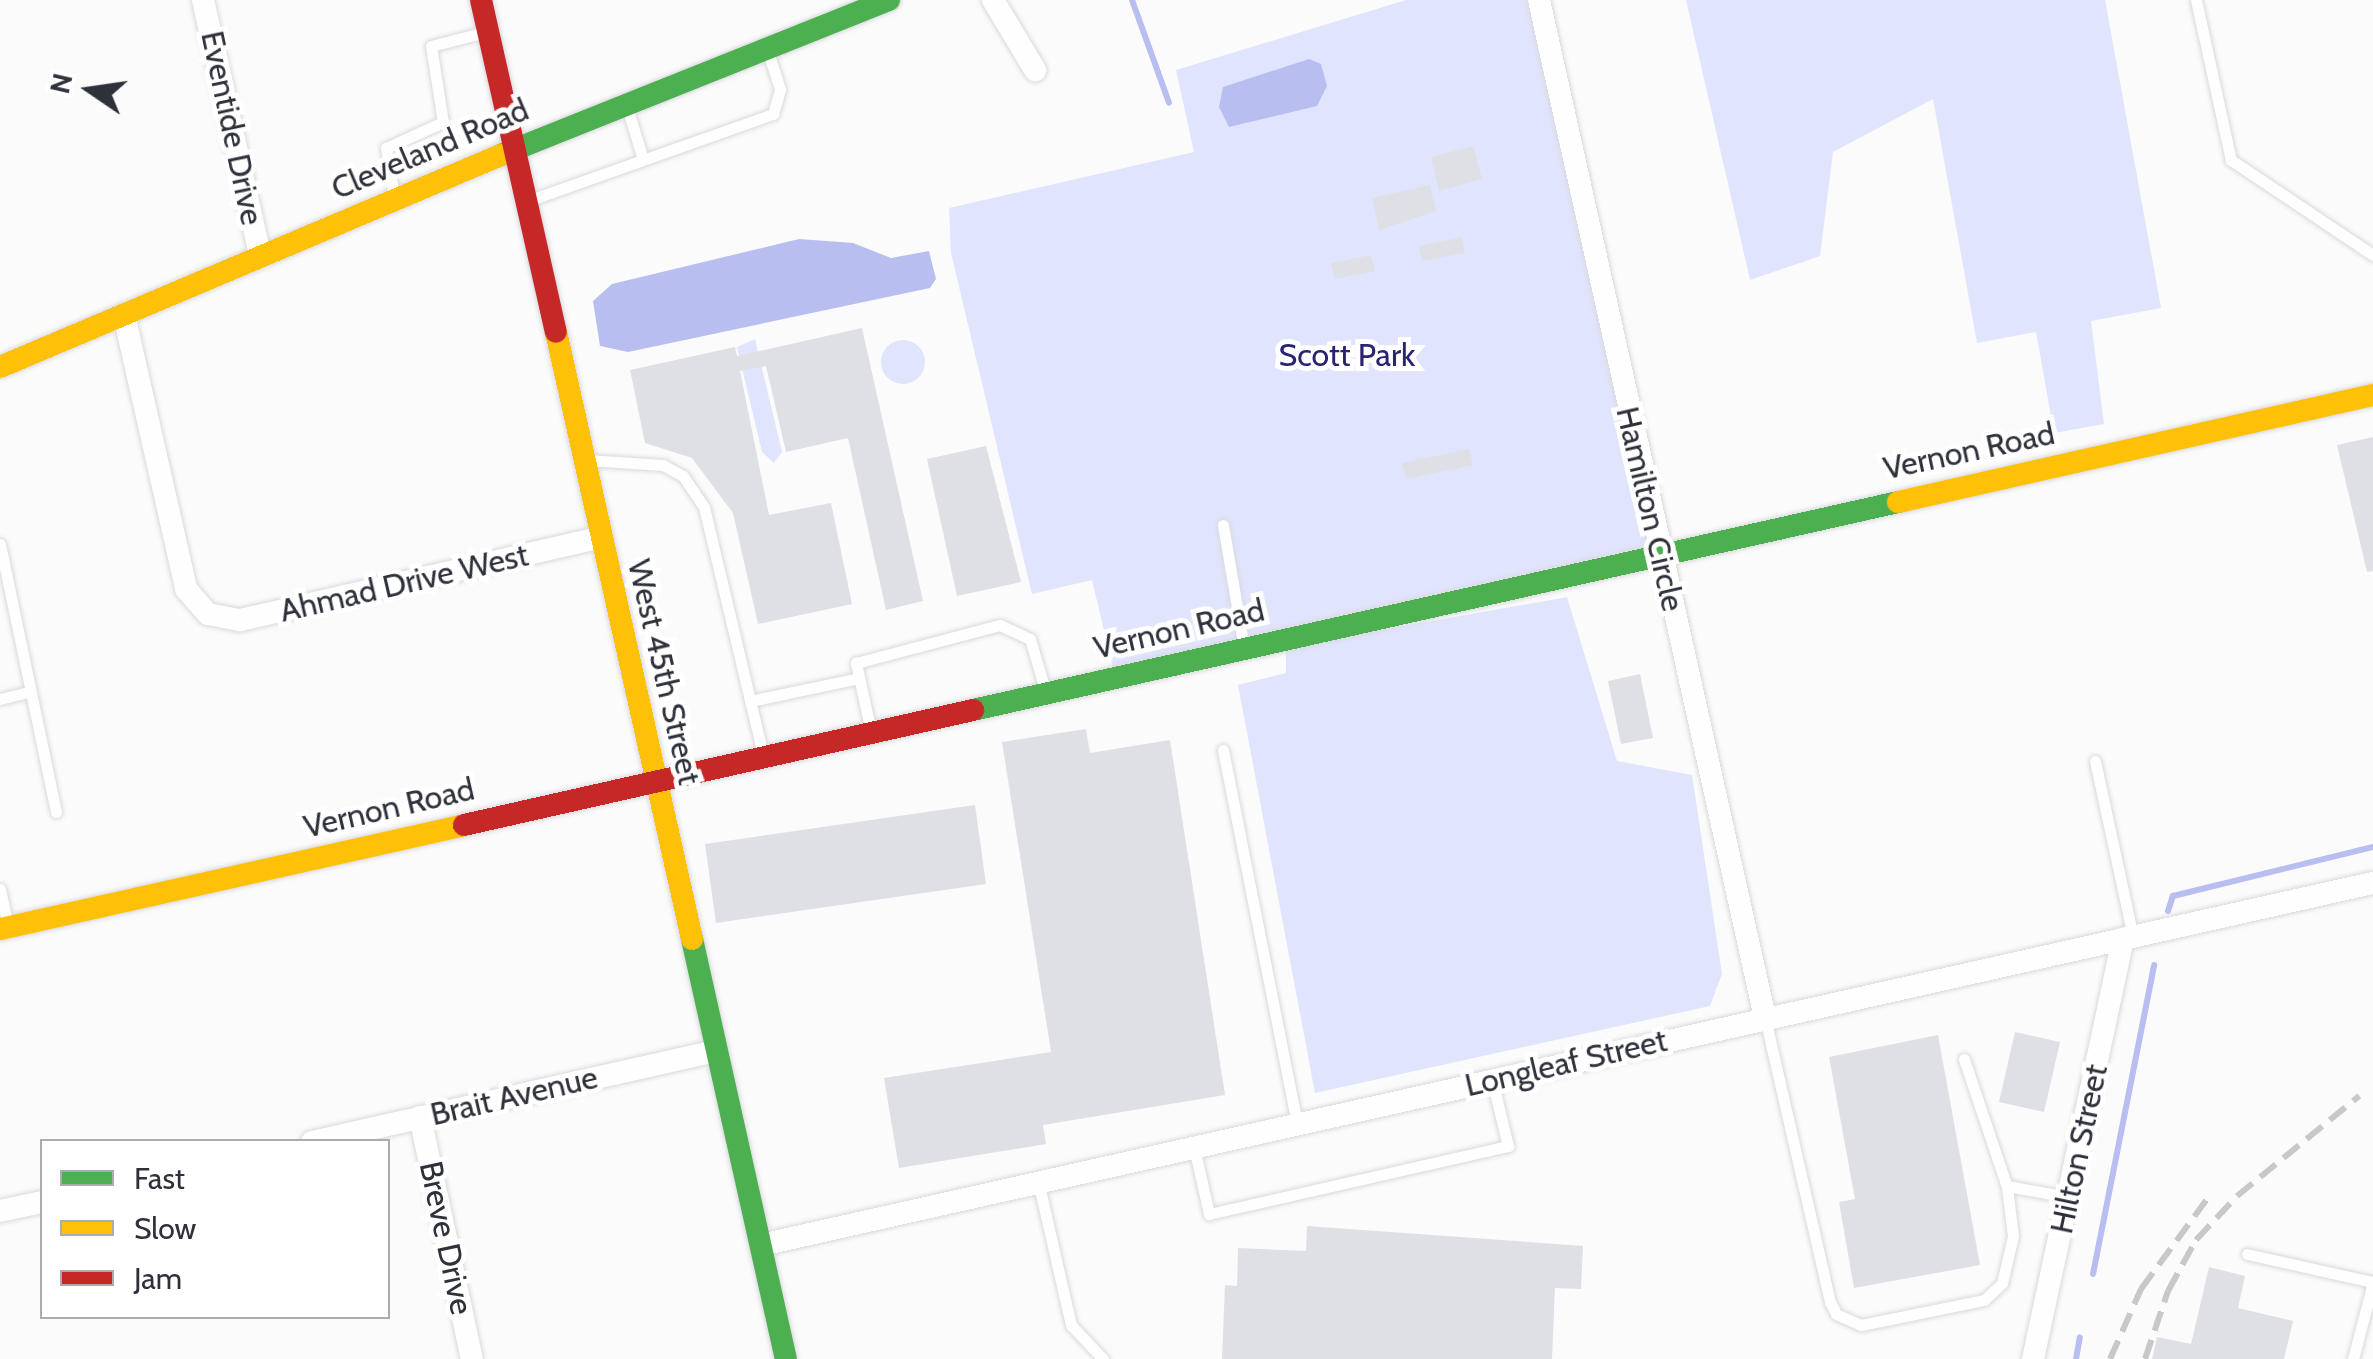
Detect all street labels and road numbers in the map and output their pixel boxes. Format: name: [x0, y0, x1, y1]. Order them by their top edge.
street label: Eventide Drive: [193, 27, 271, 229]
street label: Cleveland Road: [326, 90, 534, 208]
street label: Hamilton Circle: [1608, 403, 1692, 615]
street label: Vernon Road: [1880, 414, 2058, 488]
street label: Ahmad Drive West: [276, 536, 532, 630]
street label: West 45th Street: [619, 556, 709, 788]
street label: Vernon Road: [1090, 591, 1268, 667]
street label: Vernon Road: [300, 770, 478, 846]
street label: Longleaf Street: [1461, 1021, 1671, 1105]
street label: Brait Avenue: [427, 1058, 601, 1134]
street label: Hilton Street: [2042, 1061, 2116, 1237]
street label: Breve Drive: [411, 1158, 481, 1318]

